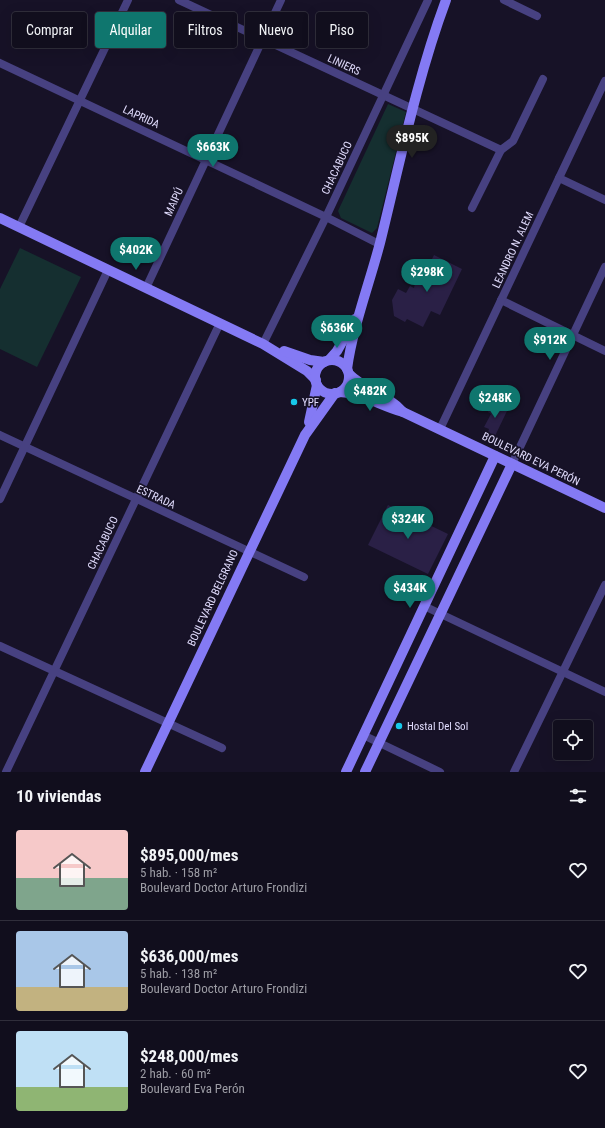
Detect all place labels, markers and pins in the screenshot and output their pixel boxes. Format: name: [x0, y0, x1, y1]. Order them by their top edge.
pin: $895K: [384, 125, 440, 159]
pin: $663K: [185, 134, 241, 168]
pin: $402K: [108, 237, 164, 271]
pin: $298K: [399, 259, 455, 293]
pin: $636K: [309, 315, 365, 349]
pin: $912K: [522, 327, 578, 361]
pin: $482K: [342, 378, 398, 412]
pin: $248K: [467, 385, 523, 419]
place label: YPF: [302, 396, 319, 409]
marker: YPF: [289, 397, 299, 407]
pin: $324K: [380, 506, 436, 540]
pin: $434K: [382, 575, 438, 609]
place label: Hostal Del Sol: [407, 720, 468, 733]
marker: Hostal Del Sol: [394, 721, 404, 731]

